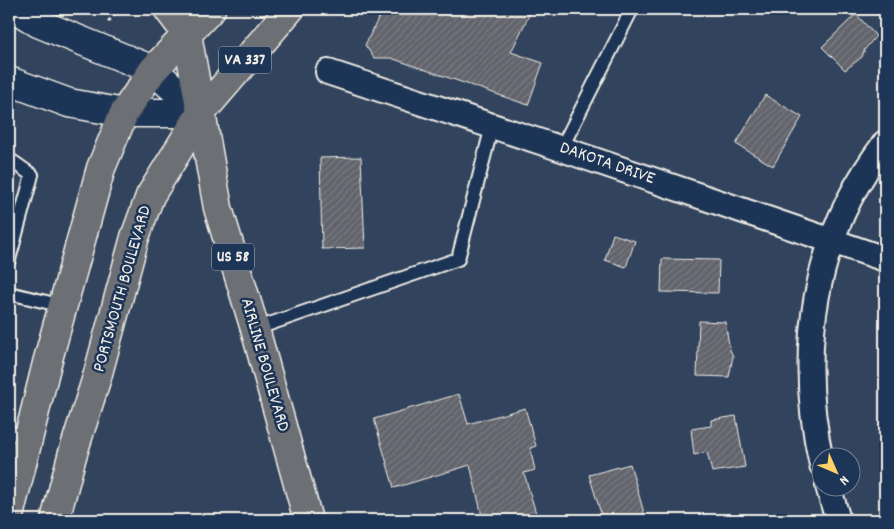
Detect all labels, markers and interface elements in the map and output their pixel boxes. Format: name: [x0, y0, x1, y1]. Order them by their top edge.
road number: VA 337: [219, 46, 271, 74]
street label: DAKOTA DRIVE: [556, 136, 658, 192]
street label: PORTSMOUTH BOULEVARD: [87, 203, 159, 375]
road number: US 58: [212, 243, 254, 270]
street label: AIRLINE BOULEVARD: [233, 295, 295, 435]
north arrow: [812, 446, 862, 496]
text: N: [834, 470, 853, 489]

